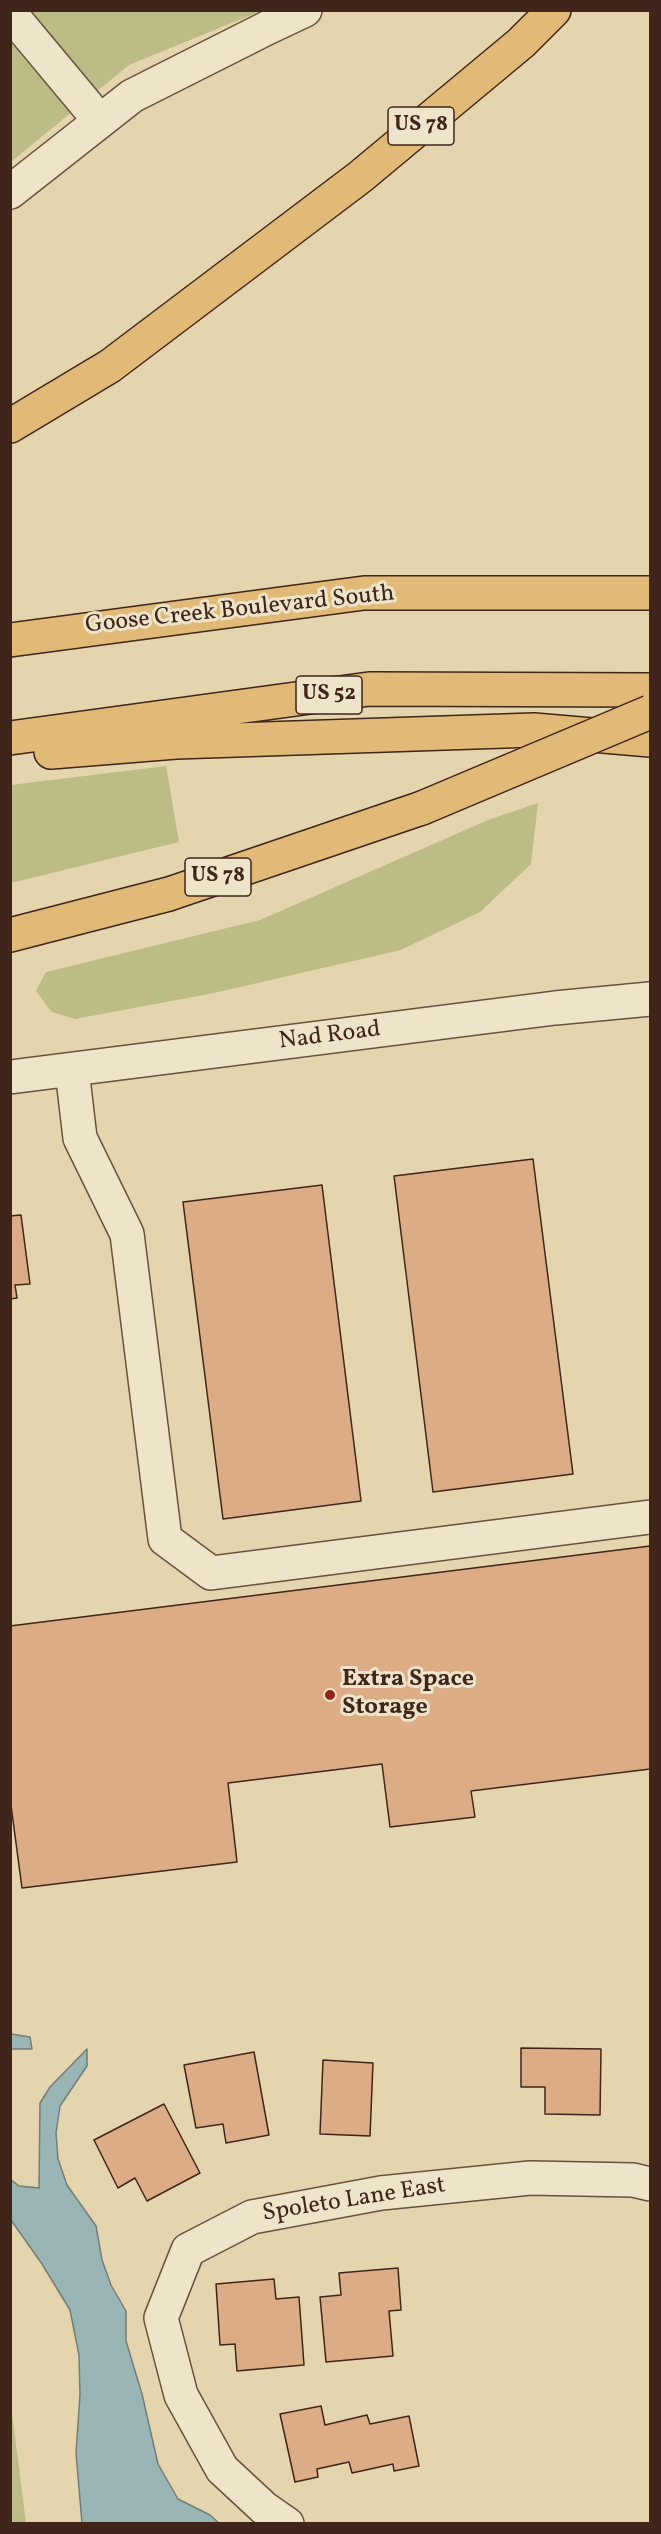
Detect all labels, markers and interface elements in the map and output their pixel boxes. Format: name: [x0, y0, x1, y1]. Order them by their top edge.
road number: US 78: [388, 107, 454, 145]
street label: Goose Creek Boulevard South: [84, 580, 396, 642]
road number: US 52: [296, 676, 362, 714]
road number: US 78: [185, 858, 251, 896]
street label: Nad Road: [277, 1016, 383, 1058]
place label: Extra Space Storage: [342, 1667, 474, 1723]
marker: Extra Space Storage: [323, 1688, 337, 1702]
street label: Spoleto Lane East: [260, 2172, 448, 2230]

